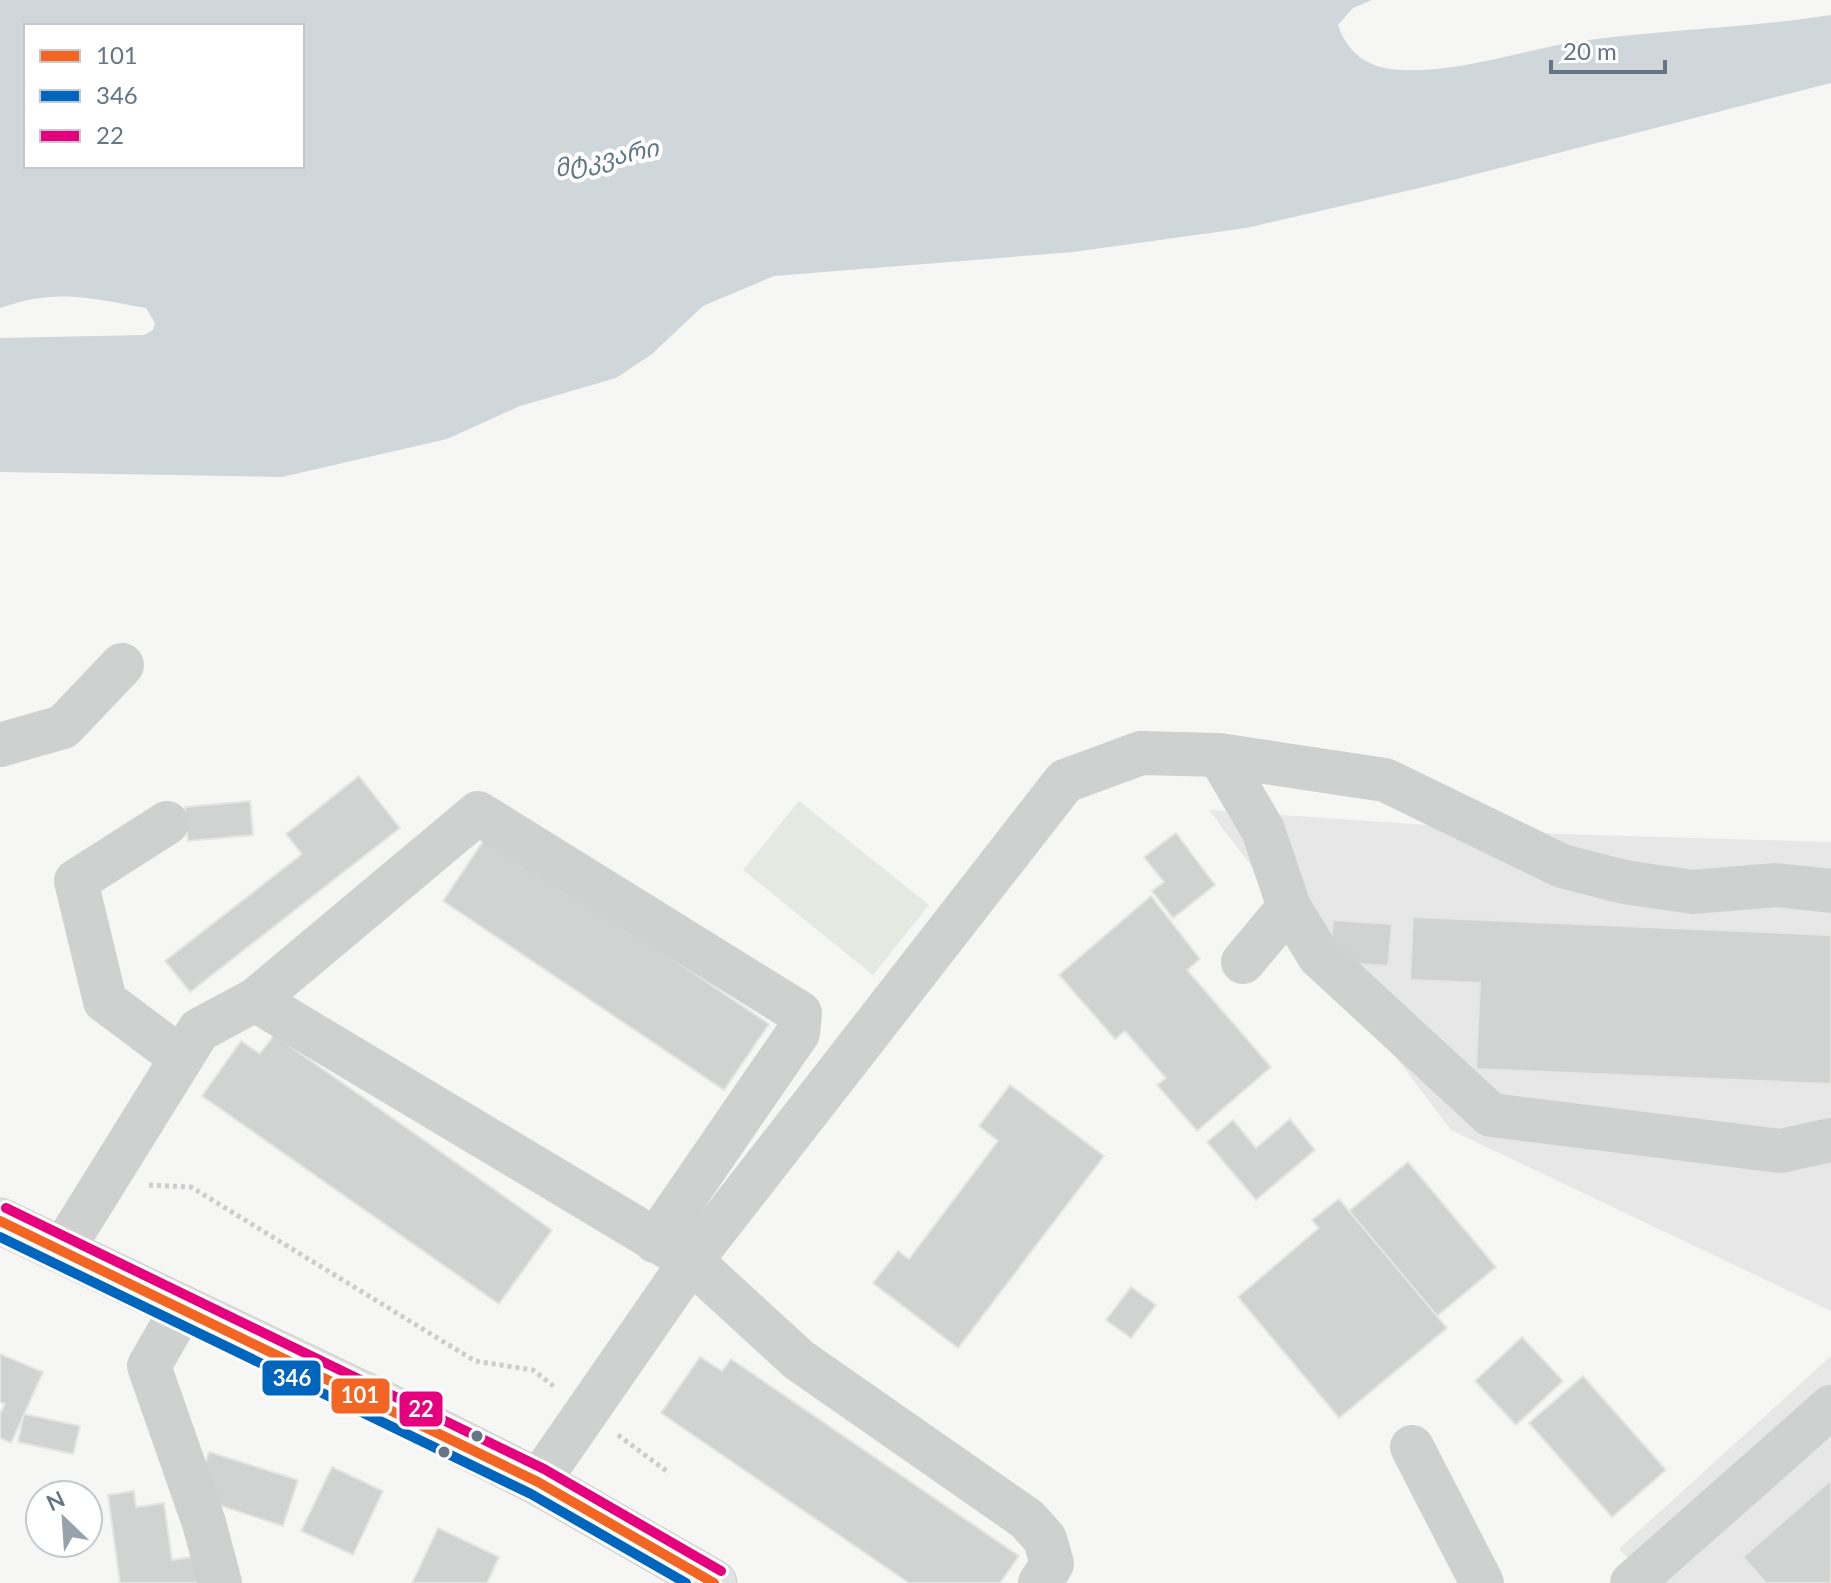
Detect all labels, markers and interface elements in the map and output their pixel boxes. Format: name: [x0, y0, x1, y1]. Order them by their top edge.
legend: [24, 24, 304, 168]
scale bar: [1551, 24, 1665, 74]
text: 20 m: [1563, 36, 1617, 65]
text: 101: [96, 40, 138, 69]
text: 346: [96, 80, 138, 109]
text: 22: [96, 120, 124, 149]
water label: მტკვარი: [551, 132, 662, 183]
line badge: 346: [261, 1359, 322, 1397]
text: 346: [273, 1364, 311, 1391]
line badge: 101: [330, 1377, 391, 1415]
text: 101: [341, 1381, 379, 1408]
line badge: 22: [398, 1390, 444, 1428]
text: 22: [408, 1395, 434, 1422]
unlabelled marker: [469, 1428, 485, 1444]
unlabelled marker: [436, 1444, 452, 1460]
north arrow: [24, 1479, 104, 1559]
text: N: [42, 1485, 69, 1516]

